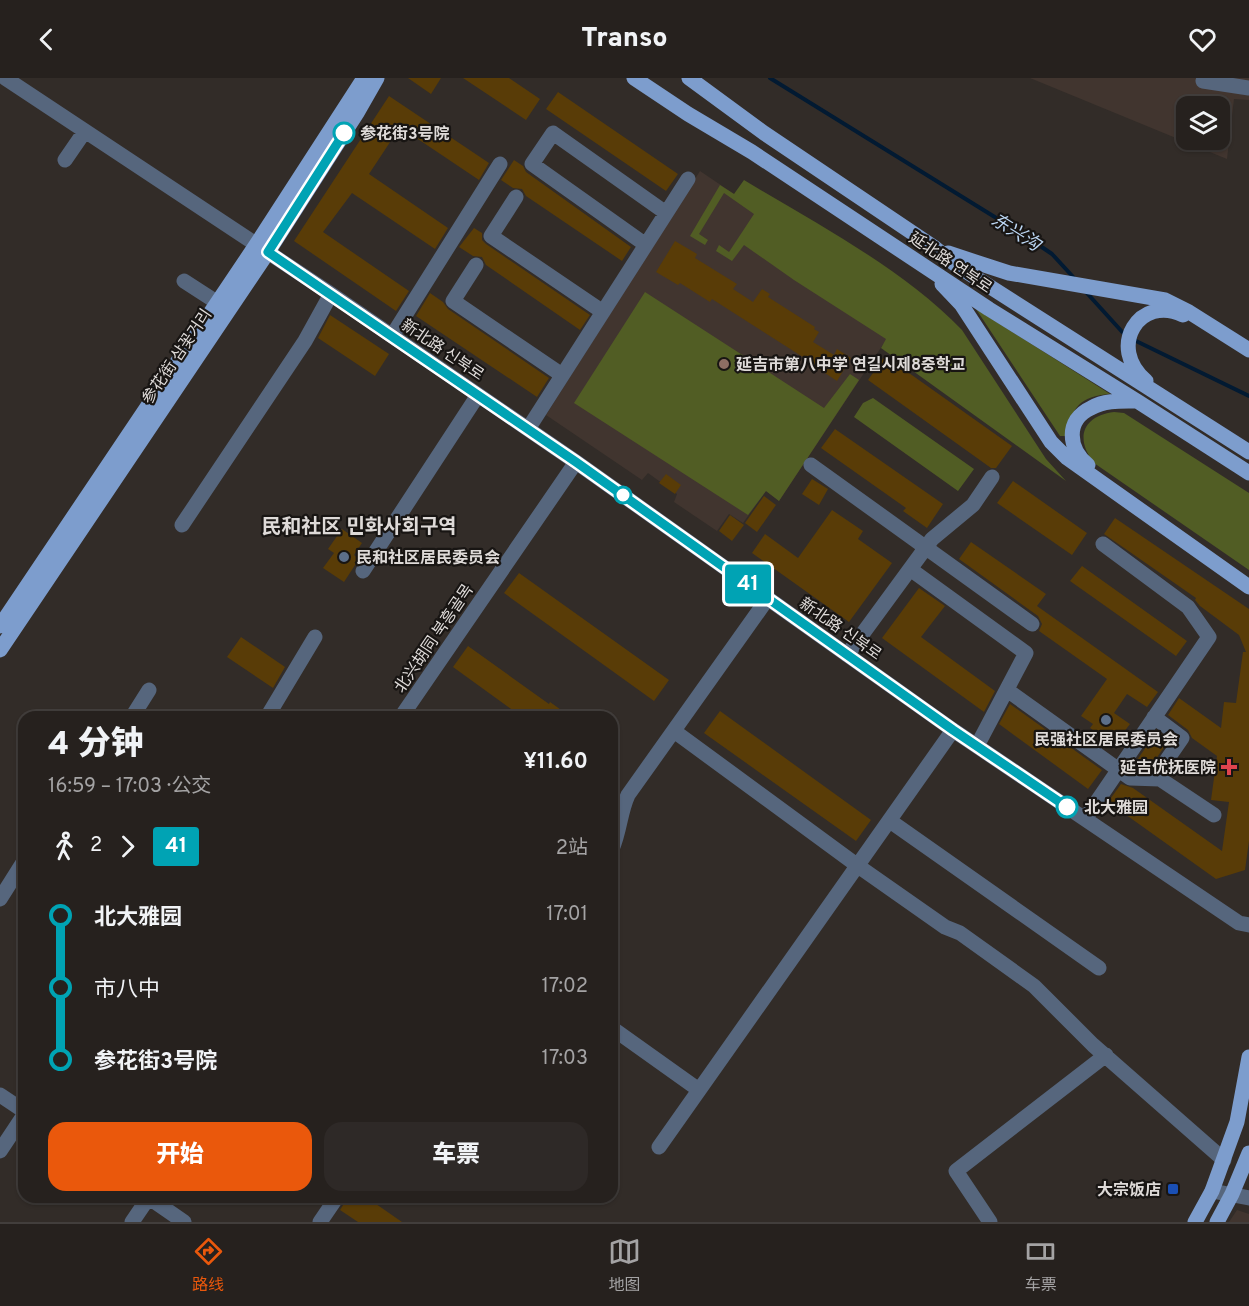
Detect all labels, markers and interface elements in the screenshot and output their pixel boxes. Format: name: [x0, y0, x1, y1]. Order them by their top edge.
text: Transo: [581, 22, 668, 56]
icon: back: [30, 23, 63, 56]
icon: heart: [1186, 23, 1219, 56]
map controls: [1176, 96, 1230, 150]
button: layers: [1176, 96, 1230, 150]
marker: 参花街3号院: [333, 122, 355, 144]
place label: 参花街3号院: [360, 125, 450, 145]
water label: 东兴沟: [986, 209, 1046, 258]
street label: 延北路 연북로: [905, 229, 995, 299]
street label: 参花街 삼꽃거리: [138, 306, 217, 409]
street label: 新北路 신북로: [397, 316, 487, 386]
place label: 延吉市第八中学 연길시제8중학교: [736, 355, 965, 376]
marker: 延吉市第八中学 연길시제8중학교: [717, 357, 731, 371]
unlabelled marker: [614, 486, 632, 504]
district label: 民和社区 민화사회구역: [261, 515, 457, 541]
place label: 民和社区居民委员会: [356, 548, 500, 569]
marker: 民和社区居民委员会: [337, 550, 351, 564]
line badge: 41: [721, 564, 775, 604]
text: 41: [737, 571, 759, 598]
street label: 北兴胡同 북흥골목: [391, 581, 479, 697]
street label: 新北路 신북로: [795, 594, 885, 665]
marker: 民强社区居民委员会: [1099, 713, 1113, 727]
text: 4 分钟: [48, 725, 144, 767]
place label: 民强社区居民委员会: [1034, 730, 1178, 751]
text: ¥11.60: [524, 749, 588, 776]
place label: 延吉优抚医院: [1120, 758, 1216, 779]
marker: 延吉优抚医院: [1220, 758, 1238, 776]
text: 16:59 – 17:03 · 公交: [48, 774, 211, 800]
marker: 北大雅园: [1056, 796, 1078, 818]
place label: 北大雅园: [1084, 799, 1148, 819]
icon: walk: [48, 830, 81, 863]
icon: forward: [111, 830, 144, 863]
text: 2: [90, 833, 102, 859]
text: 41: [165, 833, 187, 860]
text: 2站: [556, 836, 588, 862]
text: 17:01: [546, 902, 588, 928]
text: 北大雅园: [94, 905, 182, 932]
text: 17:02: [541, 974, 588, 1000]
text: 市八中: [94, 977, 160, 1004]
text: 17:03: [542, 1046, 588, 1072]
text: 参花街3号院: [94, 1049, 217, 1076]
button: 开始: [48, 1122, 312, 1191]
button: 车票: [324, 1122, 588, 1191]
place label: 大宗饭店: [1097, 1181, 1161, 1201]
marker: 大宗饭店: [1166, 1182, 1180, 1196]
tab: 路线: [192, 1235, 225, 1296]
tab: 地图: [608, 1235, 641, 1296]
tab: 车票: [1024, 1235, 1057, 1296]

